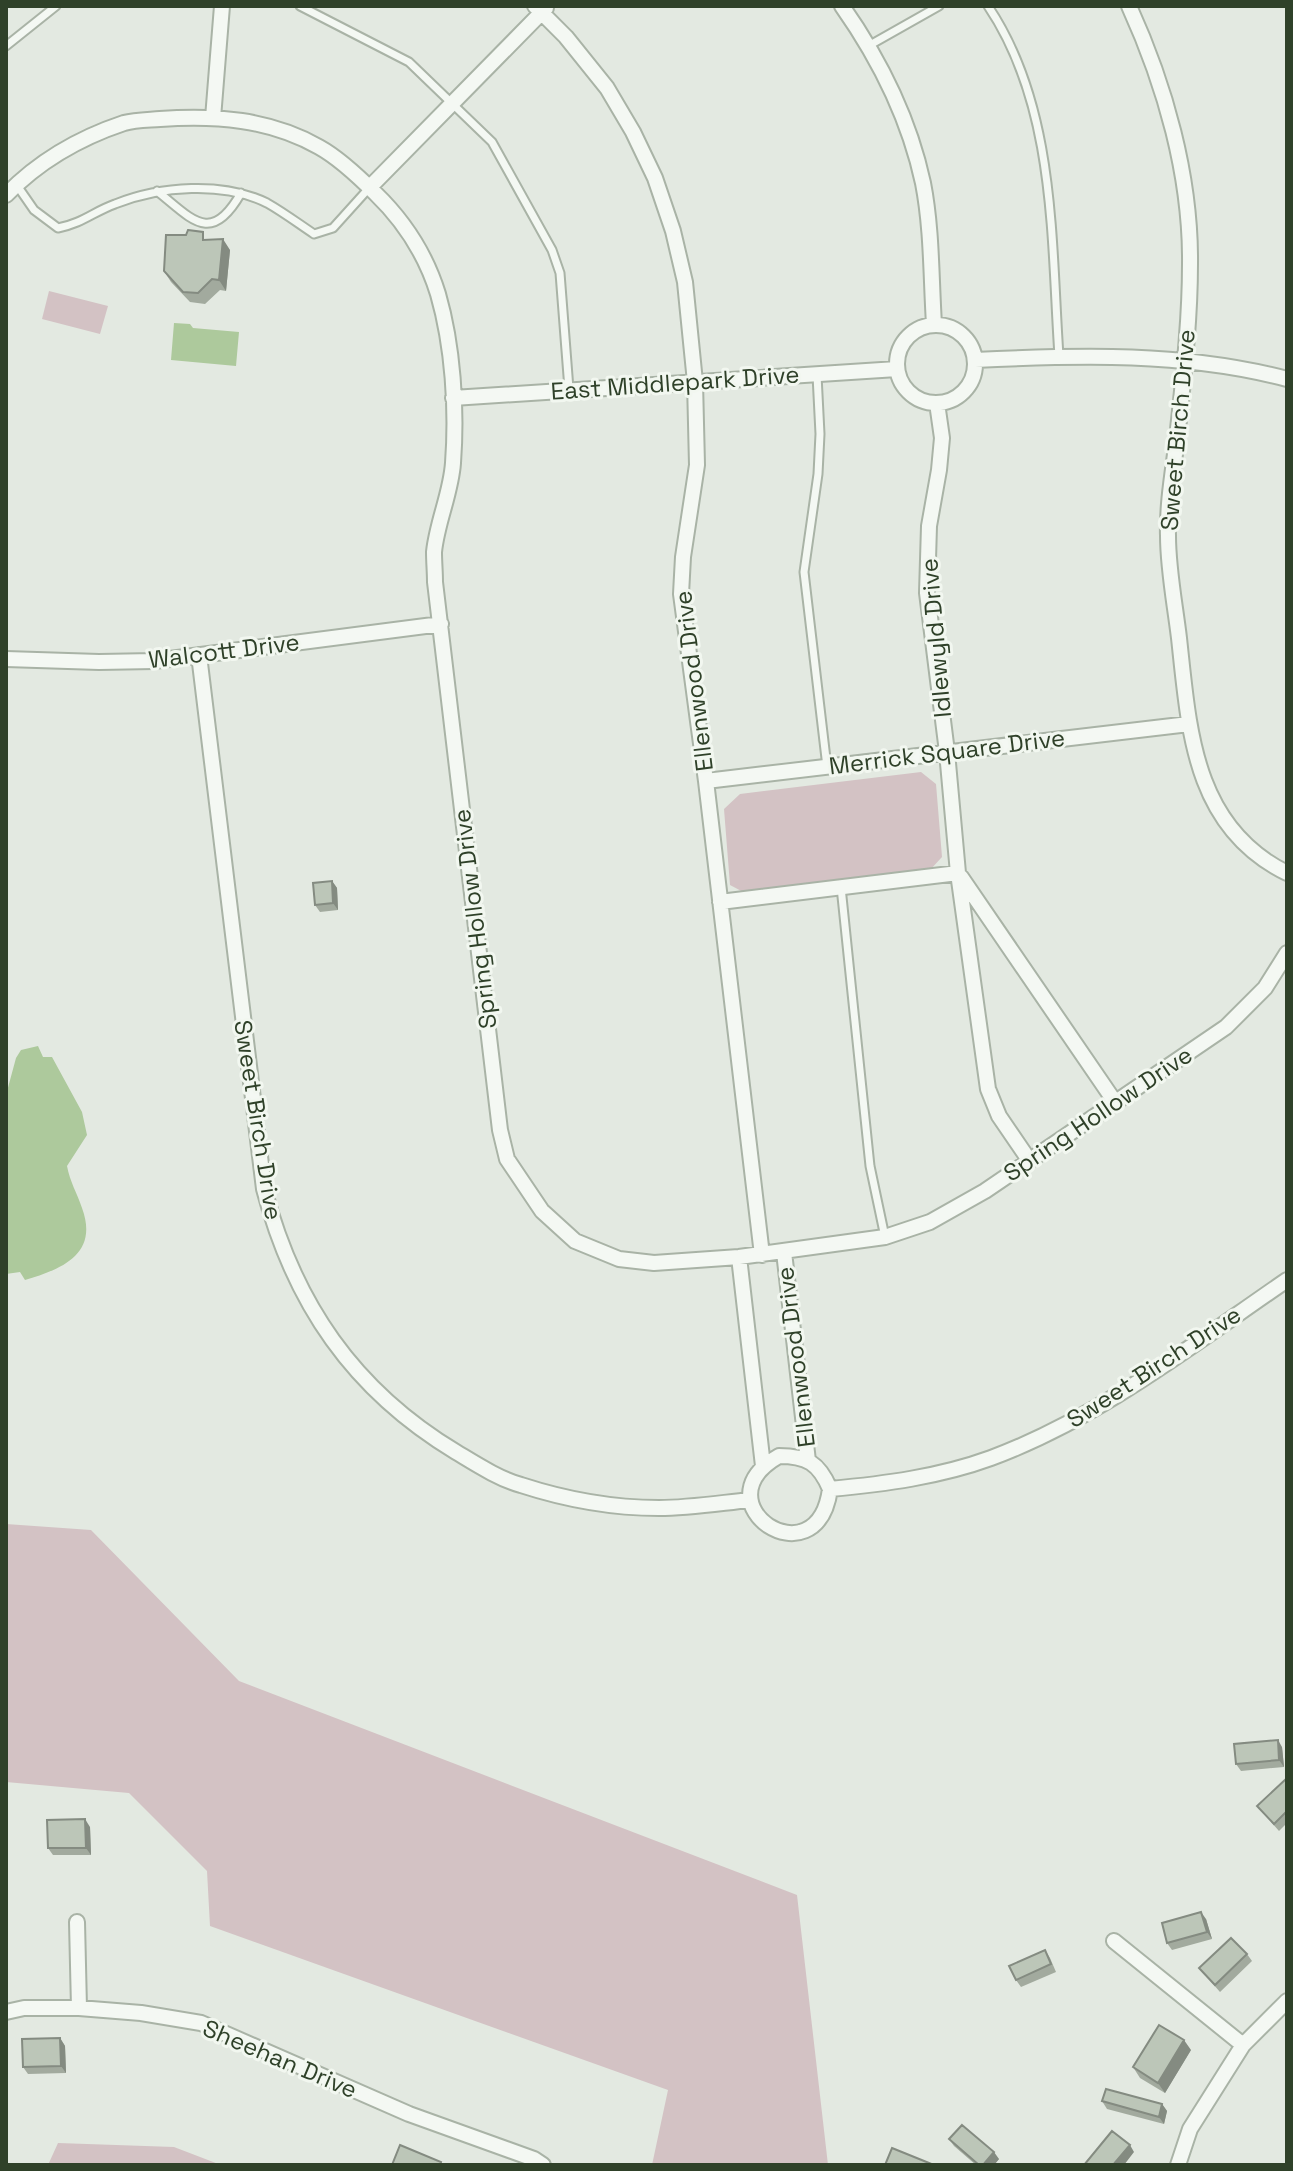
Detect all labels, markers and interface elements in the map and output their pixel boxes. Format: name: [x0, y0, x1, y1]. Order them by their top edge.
street label: Sweet Birch Drive: [1153, 328, 1202, 532]
street label: East Middlepark Drive: [550, 358, 800, 407]
street label: Idlewyld Drive: [913, 557, 958, 719]
street label: Ellenwood Drive: [667, 589, 720, 773]
street label: Walcott Drive: [147, 626, 301, 675]
street label: Merrick Square Drive: [827, 722, 1067, 781]
street label: Spring Hollow Drive: [446, 807, 503, 1031]
street label: Sweet Birch Drive: [227, 1018, 290, 1222]
street label: Spring Hollow Drive: [997, 1039, 1198, 1188]
street label: Ellenwood Drive: [769, 1265, 822, 1449]
street label: Sweet Birch Drive: [1061, 1299, 1247, 1435]
street label: Sheehan Drive: [198, 2012, 362, 2105]

